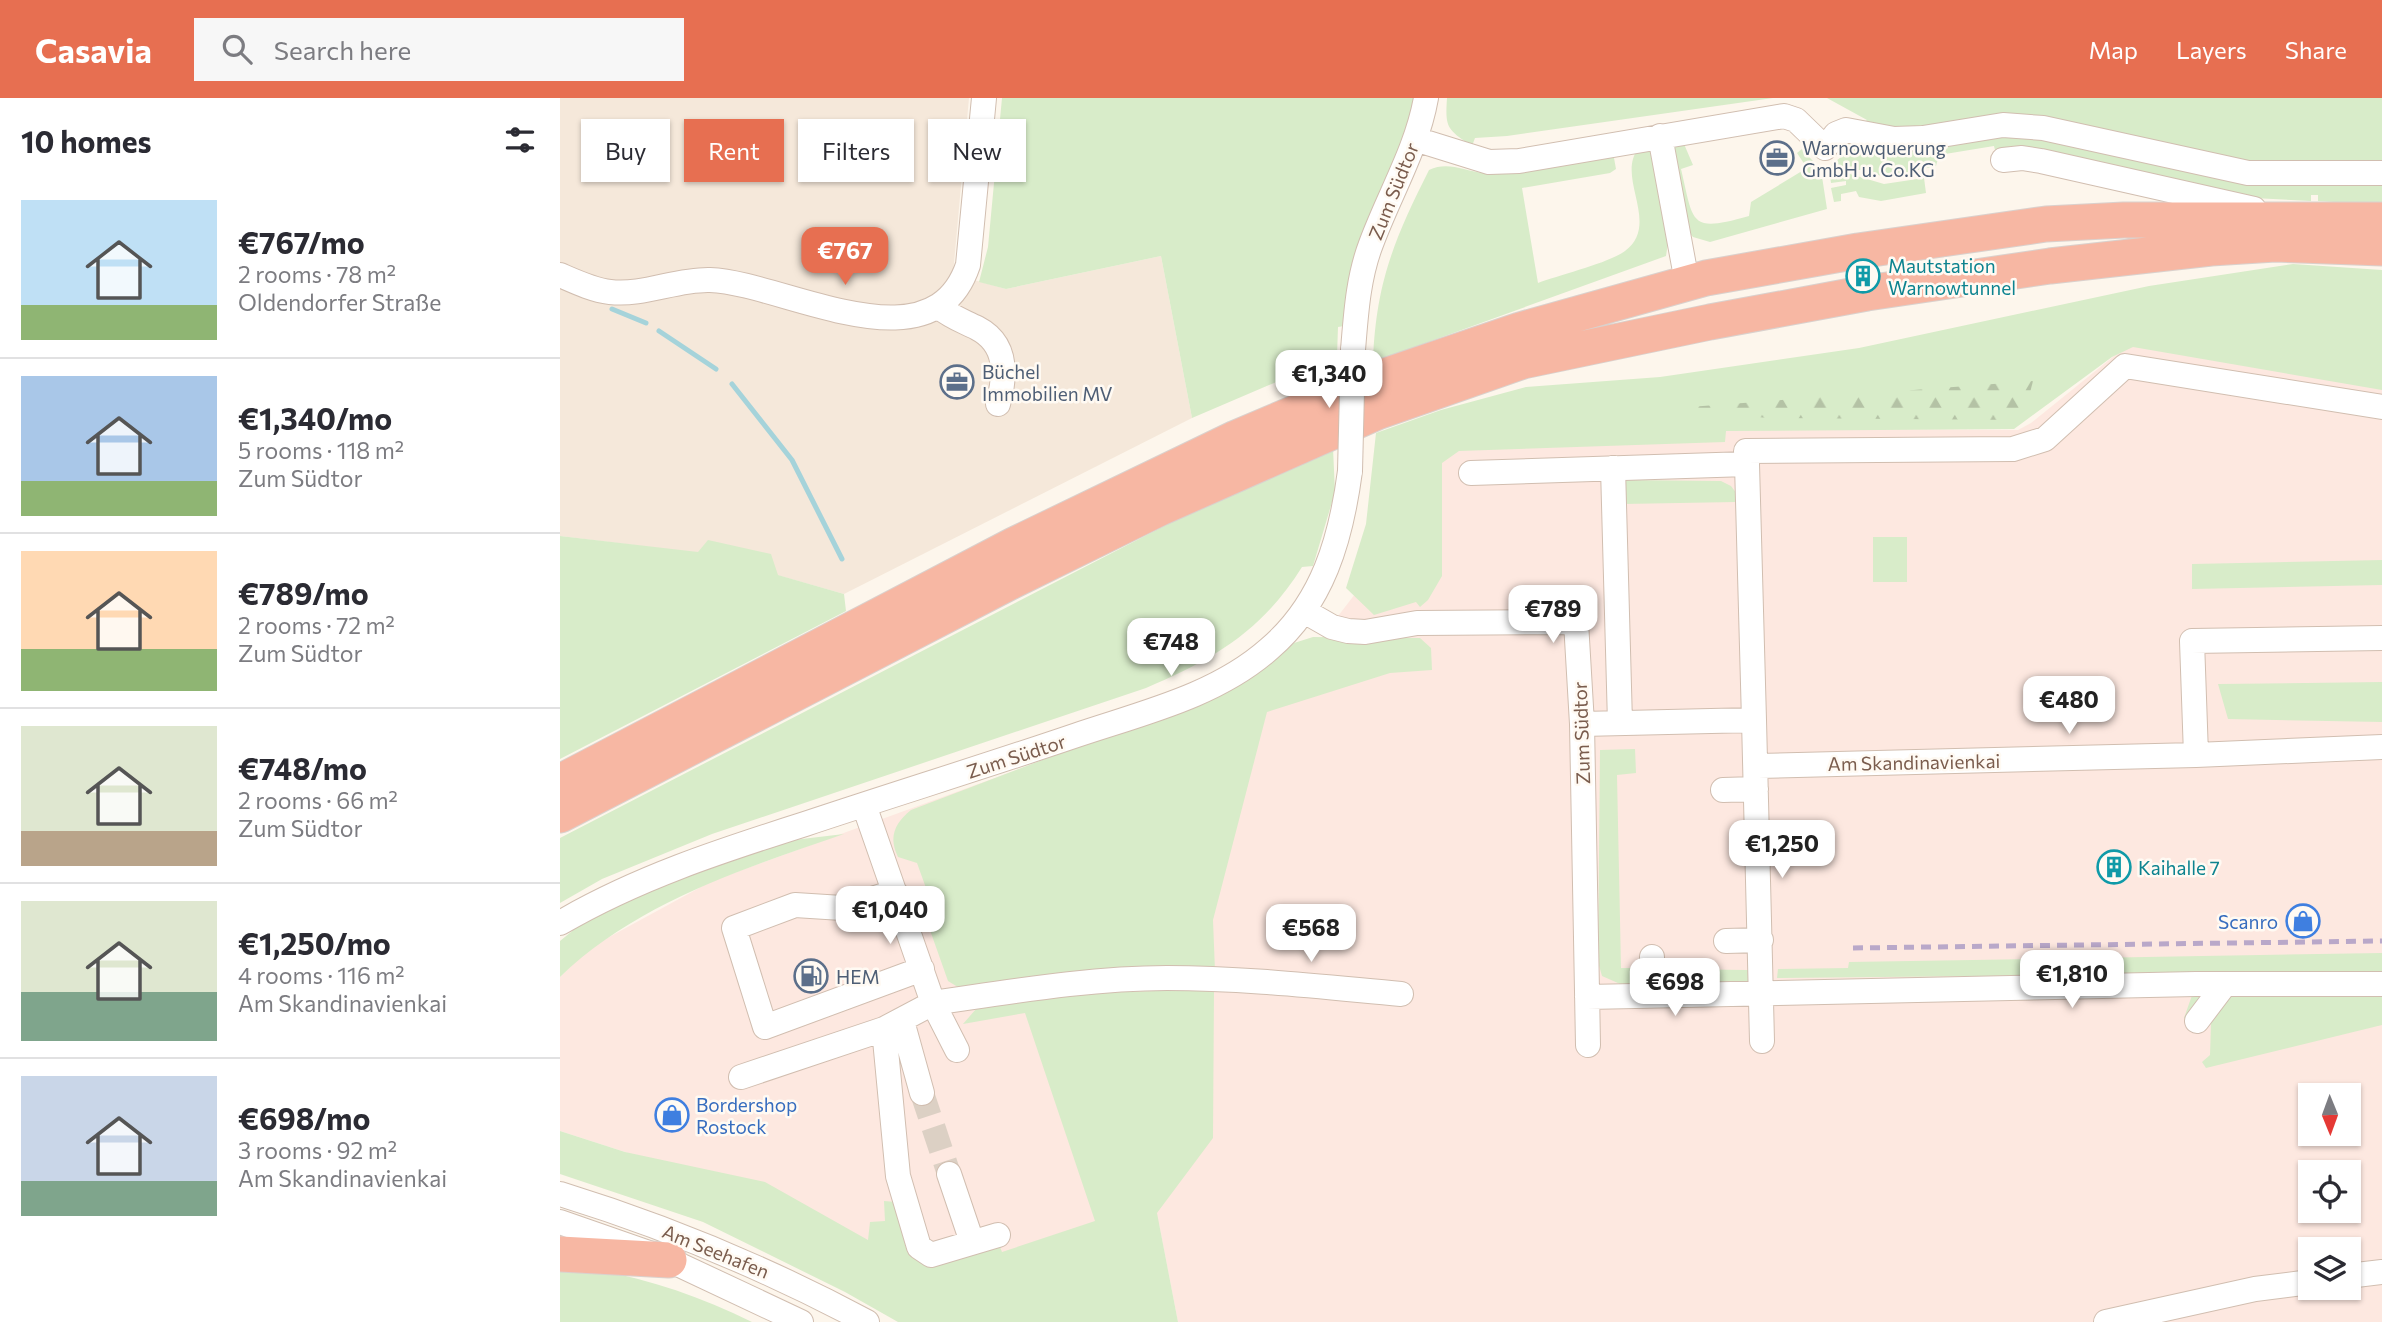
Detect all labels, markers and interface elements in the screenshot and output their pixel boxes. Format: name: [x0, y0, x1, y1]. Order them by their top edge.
search box: [194, 18, 684, 81]
text: Casavia: [35, 29, 152, 70]
icon: search: [218, 30, 256, 68]
text: Search here: [274, 34, 411, 65]
text: Map: [2089, 35, 2138, 64]
text: Layers: [2176, 35, 2247, 64]
text: Share: [2285, 35, 2347, 64]
chip: Buy: [581, 119, 670, 182]
chip: Rent: [684, 119, 784, 182]
chip: Filters: [798, 119, 914, 182]
chip: New: [928, 119, 1026, 182]
icon: filters: [501, 121, 539, 159]
text: 10 homes: [21, 122, 151, 159]
place label: Warnowquerung GmbH u. Co.KG: [1802, 136, 1946, 181]
street label: Zum Südtor: [1363, 139, 1423, 243]
office icon: Warnowquerung GmbH u. Co.KG: [1758, 139, 1796, 177]
text: €767/mo: [238, 223, 365, 260]
icon: home: [77, 228, 161, 312]
pin: €767: [804, 228, 886, 287]
text: €767: [817, 236, 873, 264]
place label: Mautstation Warnowtunnel: [1888, 254, 2016, 299]
building icon: Mautstation Warnowtunnel: [1844, 257, 1882, 295]
text: 2 rooms · 78 m²: [238, 260, 396, 288]
text: Oldendorfer Straße: [238, 288, 441, 316]
pin: €1,340: [1272, 350, 1386, 410]
text: €1,340: [1291, 359, 1367, 387]
place label: Büchel Immobilien MV: [982, 360, 1113, 405]
office icon: Büchel Immobilien MV: [938, 363, 976, 401]
text: €1,340/mo: [238, 399, 392, 436]
icon: home: [77, 404, 161, 488]
text: 5 rooms · 118 m²: [238, 436, 404, 464]
text: Zum Südtor: [238, 464, 363, 492]
text: €789/mo: [238, 574, 369, 611]
icon: home: [77, 579, 161, 663]
pin: €789: [1512, 586, 1594, 645]
text: €789: [1524, 594, 1582, 622]
text: 2 rooms · 72 m²: [238, 611, 395, 639]
pin: €748: [1130, 618, 1212, 678]
text: €748: [1143, 627, 1199, 655]
text: Zum Südtor: [238, 639, 363, 667]
pin: €480: [2028, 676, 2110, 736]
street label: Zum Südtor: [1568, 681, 1594, 785]
text: €480: [2039, 685, 2099, 713]
street label: Zum Südtor: [964, 729, 1069, 783]
text: €748/mo: [238, 749, 367, 786]
street label: Am Skandinavienkai: [1827, 749, 2001, 775]
icon: home: [77, 754, 161, 838]
text: 2 rooms · 66 m²: [238, 786, 398, 814]
text: Zum Südtor: [238, 814, 363, 842]
pin: €1,250: [1725, 820, 1839, 880]
text: €1,250: [1745, 829, 1819, 857]
building icon: Kaihalle 7: [2095, 848, 2133, 886]
place label: Kaihalle 7: [2138, 856, 2220, 879]
pin: €1,040: [833, 886, 947, 946]
text: €1,040: [852, 895, 928, 923]
shop icon: Scanro: [2284, 902, 2322, 940]
pin: €568: [1270, 904, 1352, 964]
place label: Scanro: [2218, 910, 2278, 933]
text: €568: [1282, 913, 1340, 941]
text: €1,250/mo: [238, 924, 391, 961]
icon: home: [77, 929, 161, 1013]
pin: €1,810: [2015, 950, 2129, 1010]
fuel station icon: HEM: [792, 957, 830, 995]
pin: €698: [1634, 958, 1716, 1018]
text: €1,810: [2036, 959, 2108, 987]
text: 4 rooms · 116 m²: [238, 961, 405, 989]
place label: HEM: [836, 965, 880, 988]
text: €698: [1646, 967, 1704, 995]
text: Am Skandinavienkai: [238, 989, 447, 1017]
north arrow: [2298, 1083, 2361, 1146]
map controls: [2298, 1083, 2361, 1300]
place label: Bordershop Rostock: [696, 1093, 797, 1138]
shop icon: Bordershop Rostock: [653, 1096, 691, 1134]
text: €698/mo: [238, 1099, 370, 1136]
icon: home: [77, 1104, 161, 1188]
text: 3 rooms · 92 m²: [238, 1136, 397, 1164]
button: locate: [2298, 1160, 2361, 1223]
text: Am Skandinavienkai: [238, 1164, 447, 1192]
street label: Am Seehafen: [659, 1219, 773, 1283]
button: layers: [2298, 1237, 2361, 1300]

